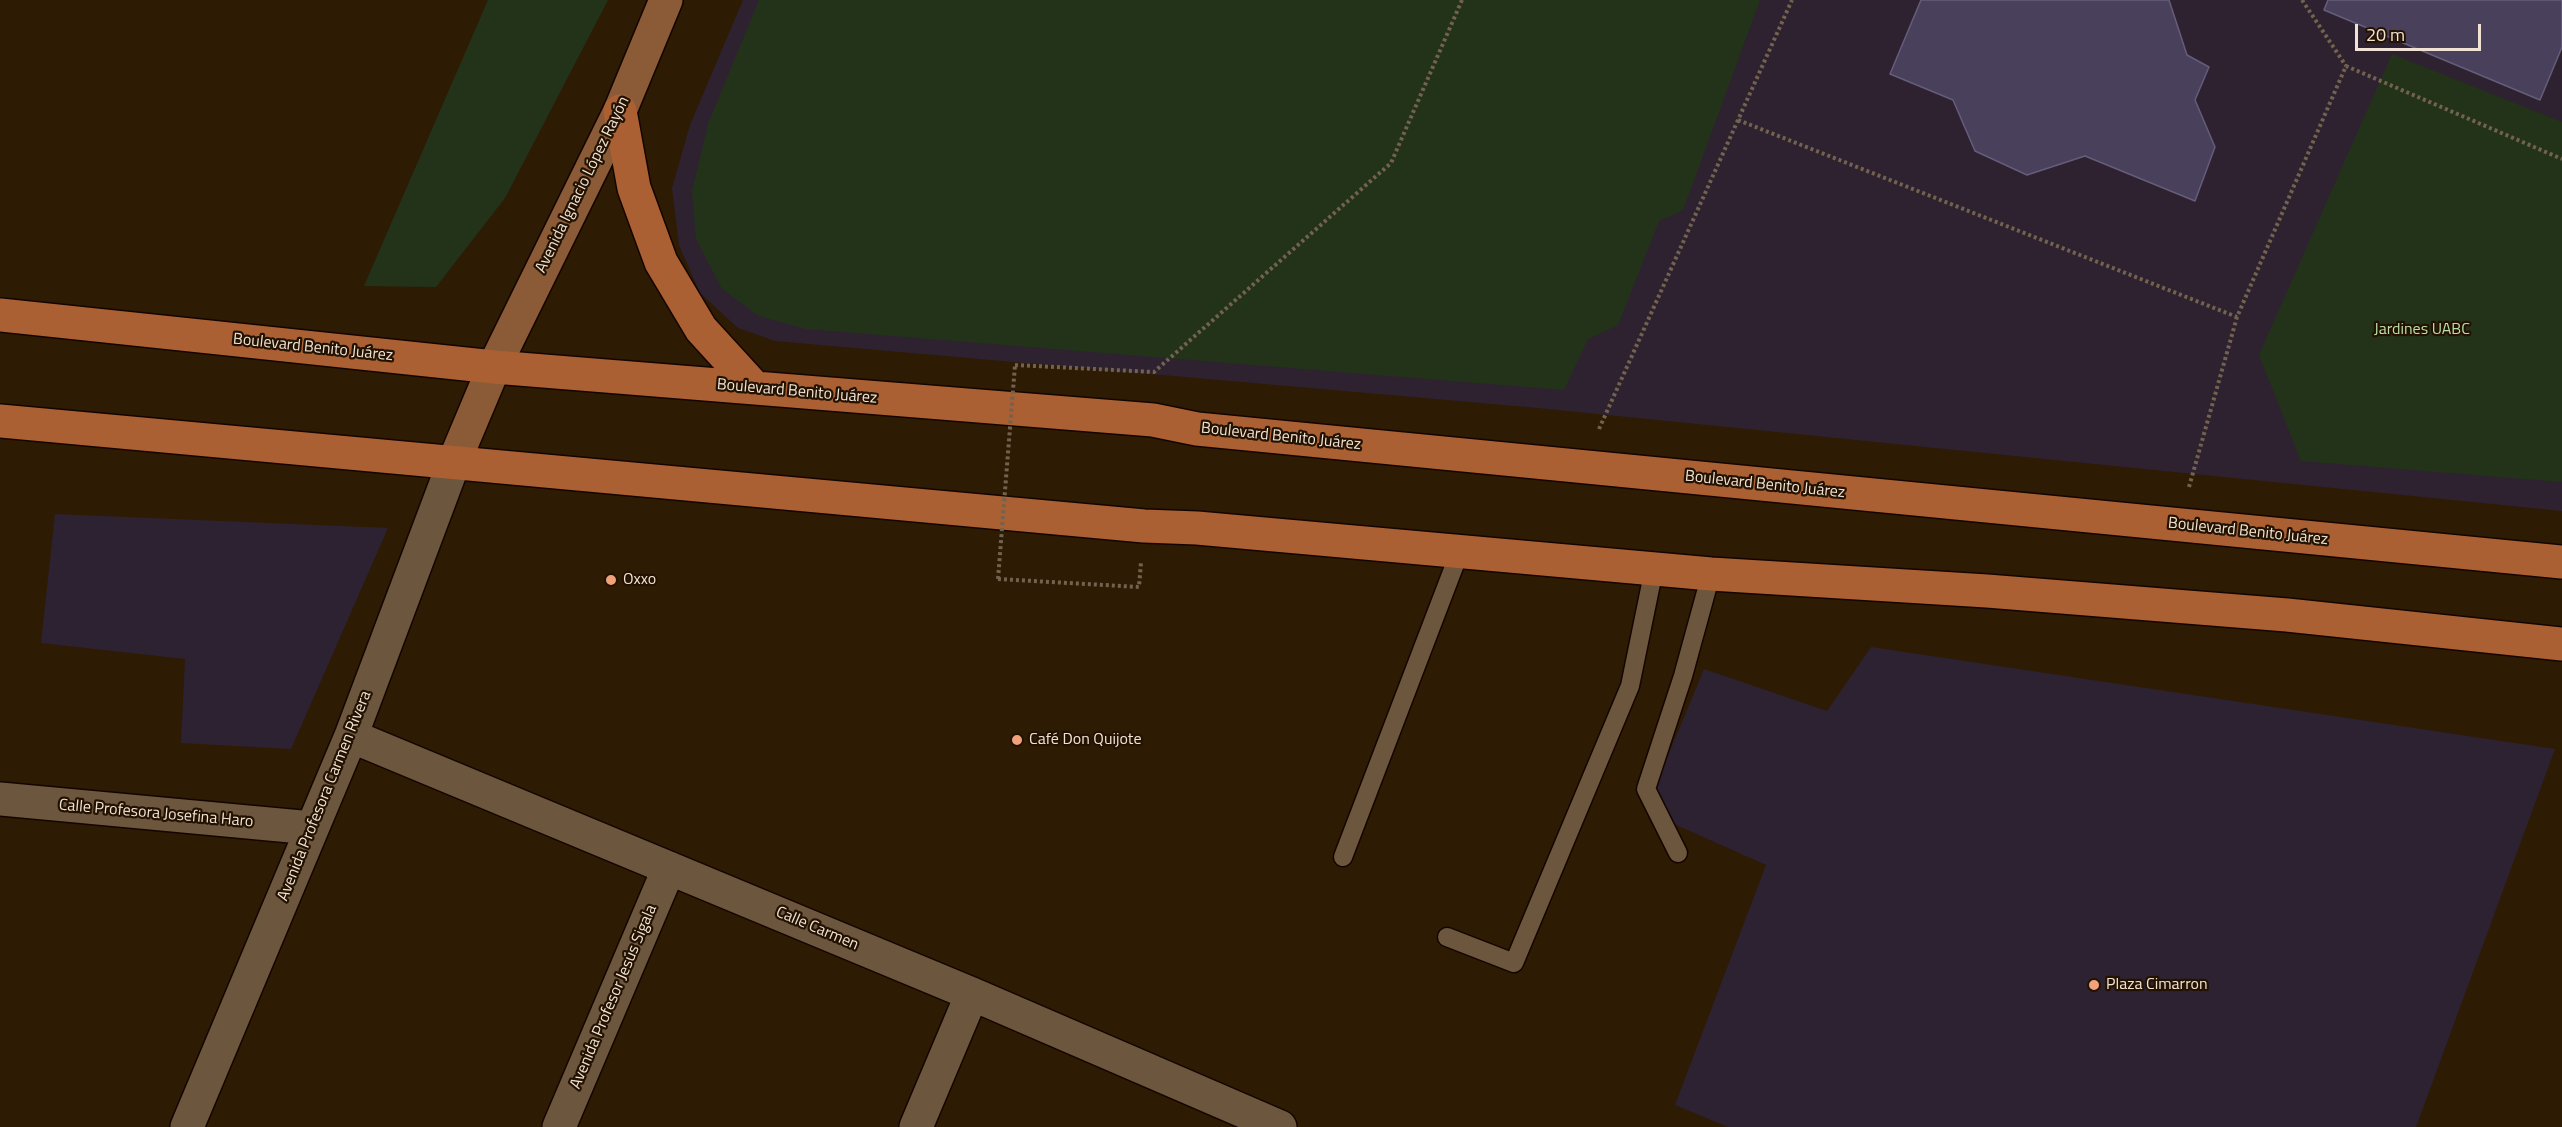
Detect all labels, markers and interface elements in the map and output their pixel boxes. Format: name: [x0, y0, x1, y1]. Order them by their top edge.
scale bar: [2358, 12, 2484, 50]
text: 20 m: [2366, 21, 2405, 48]
street label: Avenida Ignacio López Rayón: [532, 94, 634, 276]
park label: Jardines UABC: [2374, 320, 2470, 340]
street label: Boulevard Benito Juárez: [232, 330, 394, 366]
street label: Boulevard Benito Juárez: [716, 375, 878, 409]
street label: Boulevard Benito Juárez: [1200, 419, 1362, 455]
street label: Boulevard Benito Juárez: [1684, 467, 1846, 503]
street label: Boulevard Benito Juárez: [2167, 514, 2329, 550]
place label: Oxxo: [623, 570, 656, 590]
marker: Oxxo: [604, 573, 618, 587]
street label: Avenida Profesora Carmen Rivera: [274, 688, 376, 904]
place label: Café Don Quijote: [1029, 730, 1141, 750]
marker: Café Don Quijote: [1010, 733, 1024, 747]
street label: Calle Profesora Josefina Haro: [58, 796, 254, 832]
street label: Avenida Profesor Jesús Sigala: [566, 902, 662, 1092]
street label: Calle Carmen: [773, 903, 861, 955]
place label: Plaza Cimarron: [2106, 975, 2208, 995]
marker: Plaza Cimarron: [2087, 978, 2101, 992]

